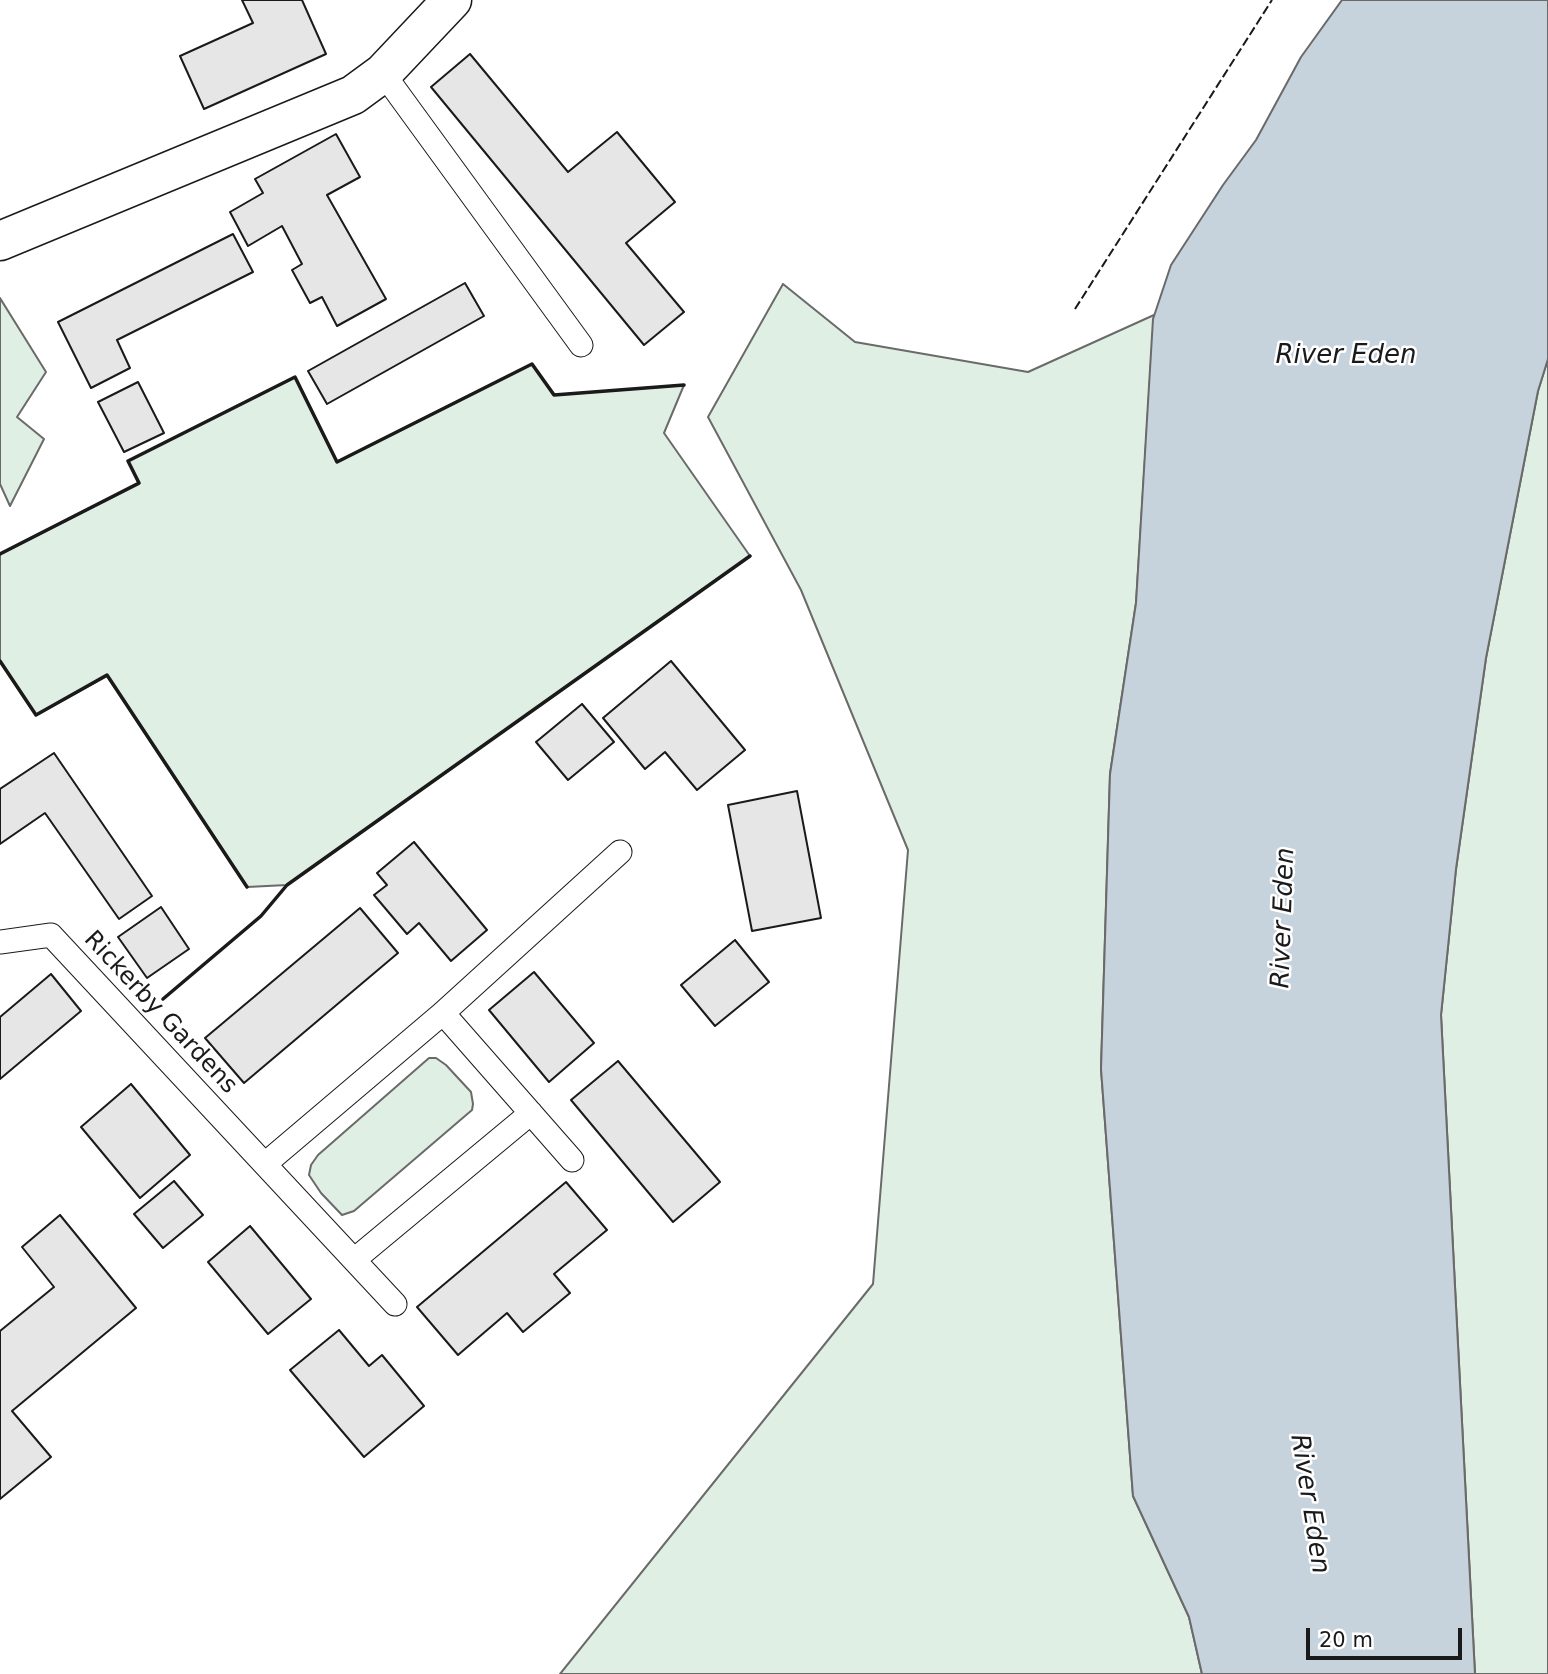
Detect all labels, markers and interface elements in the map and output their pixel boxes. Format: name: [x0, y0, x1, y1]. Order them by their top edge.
water label: River Eden: [1275, 340, 1417, 372]
water label: River Eden: [1266, 847, 1302, 989]
street label: Rickerby Gardens: [77, 926, 243, 1100]
water label: River Eden: [1283, 1432, 1335, 1576]
scale bar: [1310, 1614, 1466, 1658]
text: 20 m: [1319, 1628, 1373, 1652]

